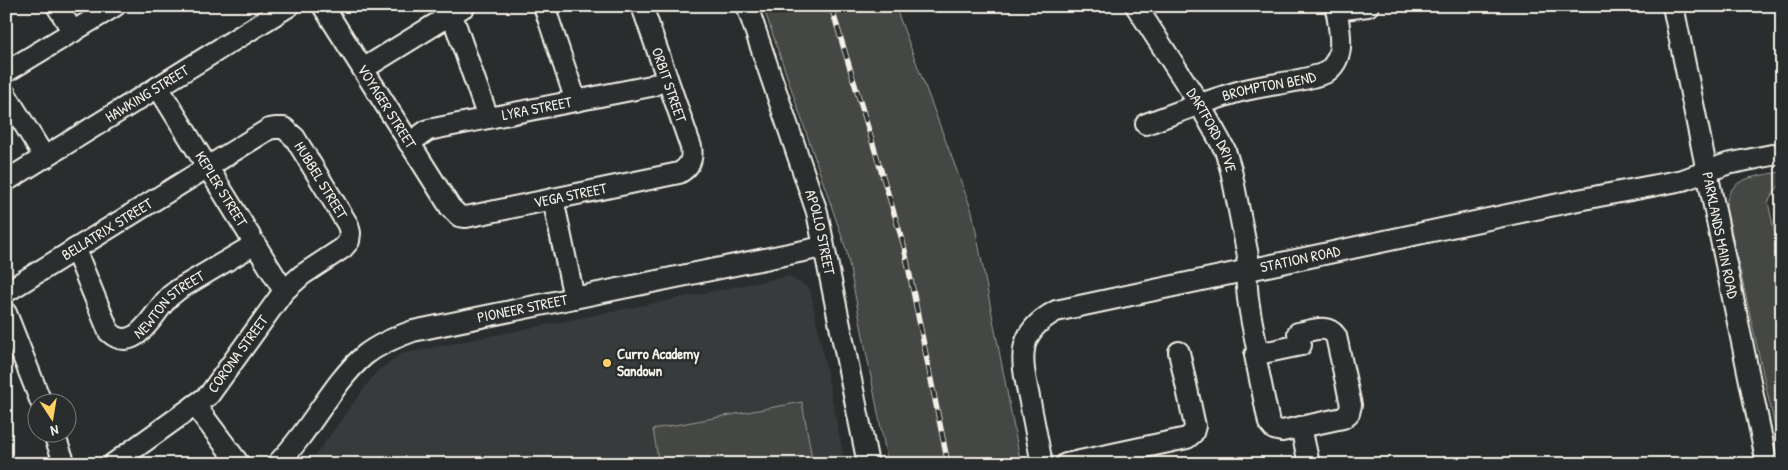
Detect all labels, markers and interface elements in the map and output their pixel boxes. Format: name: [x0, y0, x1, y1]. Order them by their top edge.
street label: ORBIT STREET: [647, 45, 692, 126]
street label: HAWKING STREET: [101, 59, 194, 127]
street label: VOYAGER STREET: [352, 60, 422, 153]
street label: BROMPTON BEND: [1219, 65, 1319, 106]
street label: DARTFORD DRIVE: [1182, 84, 1242, 175]
street label: LYRA STREET: [500, 91, 575, 125]
street label: HUBBEL STREET: [290, 137, 353, 224]
street label: KEPLER STREET: [190, 147, 253, 231]
street label: PARKLANDS MAIN ROAD: [1697, 170, 1744, 301]
street label: VEGA STREET: [532, 177, 610, 213]
street label: APOLLO STREET: [800, 187, 841, 278]
street label: BELLATRIX STREET: [57, 192, 157, 265]
street label: STATION ROAD: [1258, 240, 1343, 277]
street label: NEWTON STREET: [129, 265, 209, 343]
street label: PIONEER STREET: [475, 288, 570, 328]
street label: CORONA STREET: [202, 310, 274, 397]
place label: Curro Academy Sandown: [617, 343, 700, 381]
marker: Curro Academy Sandown: [601, 357, 613, 369]
north arrow: [28, 392, 78, 442]
text: N: [49, 421, 60, 441]

